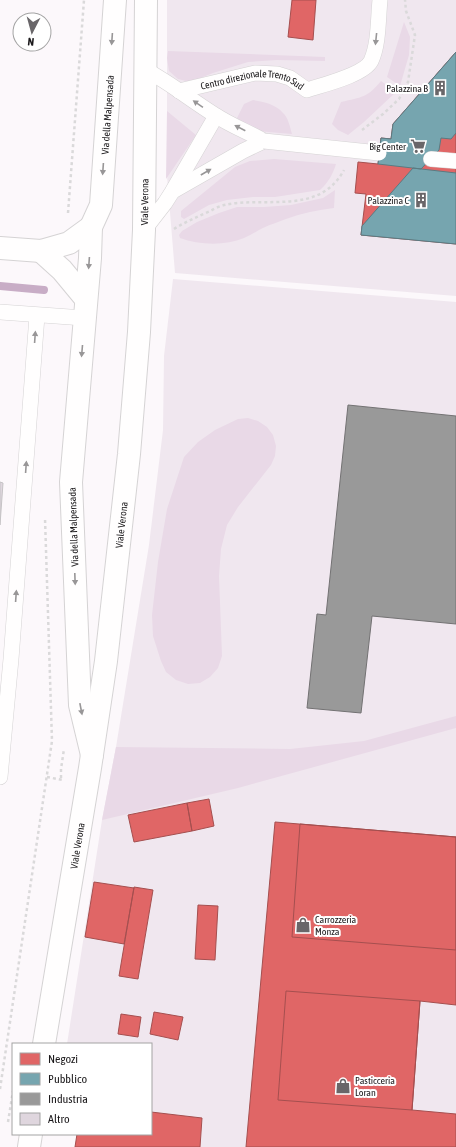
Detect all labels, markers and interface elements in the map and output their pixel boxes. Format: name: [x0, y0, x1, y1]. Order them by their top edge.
north arrow: [12, 12, 52, 52]
one-way arrow: [109, 33, 116, 45]
one-way arrow: [373, 33, 380, 45]
text: N: [27, 36, 35, 48]
text: Centro direzionale Trento Sud: [199, 68, 306, 92]
street label: Via della Malpensada: [99, 74, 116, 155]
building icon: Palazzina B: [431, 79, 449, 97]
street label: Centro direzionale Trento Sud: [197, 82, 305, 96]
place label: Palazzina B: [386, 83, 428, 94]
one-way arrow: [192, 100, 203, 107]
one-way arrow: [234, 125, 246, 131]
supermarket icon: Big Center: [409, 137, 427, 155]
place label: Big Center: [369, 141, 407, 152]
one-way arrow: [100, 163, 107, 175]
one-way arrow: [200, 169, 212, 176]
street label: Viale Verona: [139, 178, 150, 225]
building icon: Palazzina C: [412, 191, 430, 209]
place label: Palazzina C: [367, 195, 409, 206]
one-way arrow: [86, 257, 93, 269]
one-way arrow: [32, 331, 39, 343]
one-way arrow: [78, 345, 85, 357]
one-way arrow: [22, 461, 29, 473]
street label: Via della Malpensada: [67, 487, 80, 567]
street label: Viale Verona: [114, 501, 130, 549]
one-way arrow: [71, 573, 78, 585]
one-way arrow: [12, 590, 19, 602]
one-way arrow: [79, 702, 85, 715]
street label: Viale Verona: [68, 822, 87, 870]
place label: Carrozzeria Monza: [315, 914, 357, 937]
shop icon: Carrozzeria Monza: [294, 916, 312, 934]
legend: [12, 1043, 152, 1135]
text: Negozi: [48, 1052, 78, 1066]
text: Pubblico: [48, 1072, 87, 1086]
place label: Pasticceria Loran: [355, 1075, 395, 1098]
shop icon: Pasticceria Loran: [334, 1077, 352, 1095]
text: Industria: [48, 1092, 88, 1106]
text: Altro: [48, 1112, 70, 1126]

